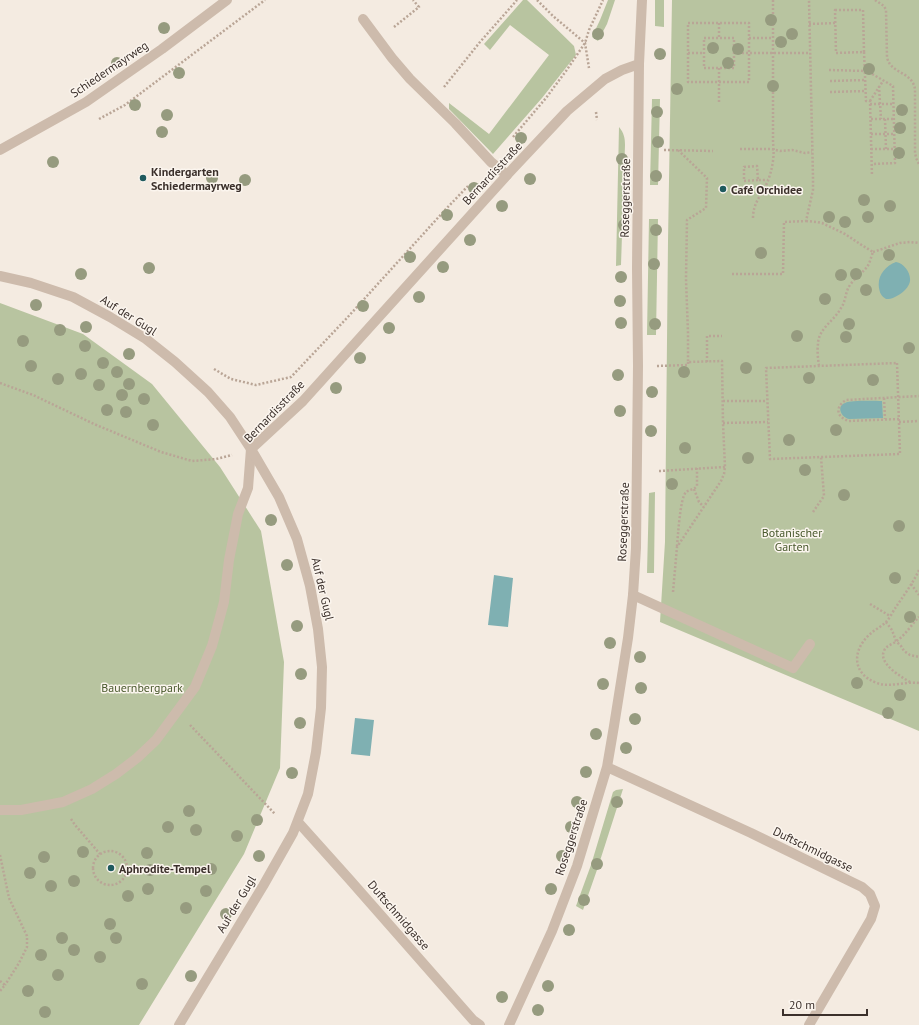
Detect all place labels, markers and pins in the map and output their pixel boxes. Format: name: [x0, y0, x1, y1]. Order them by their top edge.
place label: Kindergarten Schiedermayrweg: [151, 164, 242, 193]
marker: Kindergarten Schiedermayrweg: [138, 173, 148, 183]
place label: Café Orchidee: [731, 182, 802, 197]
marker: Café Orchidee: [718, 184, 728, 194]
place label: Aphrodite-Tempel: [119, 861, 211, 876]
marker: Aphrodite-Tempel: [106, 863, 116, 873]

